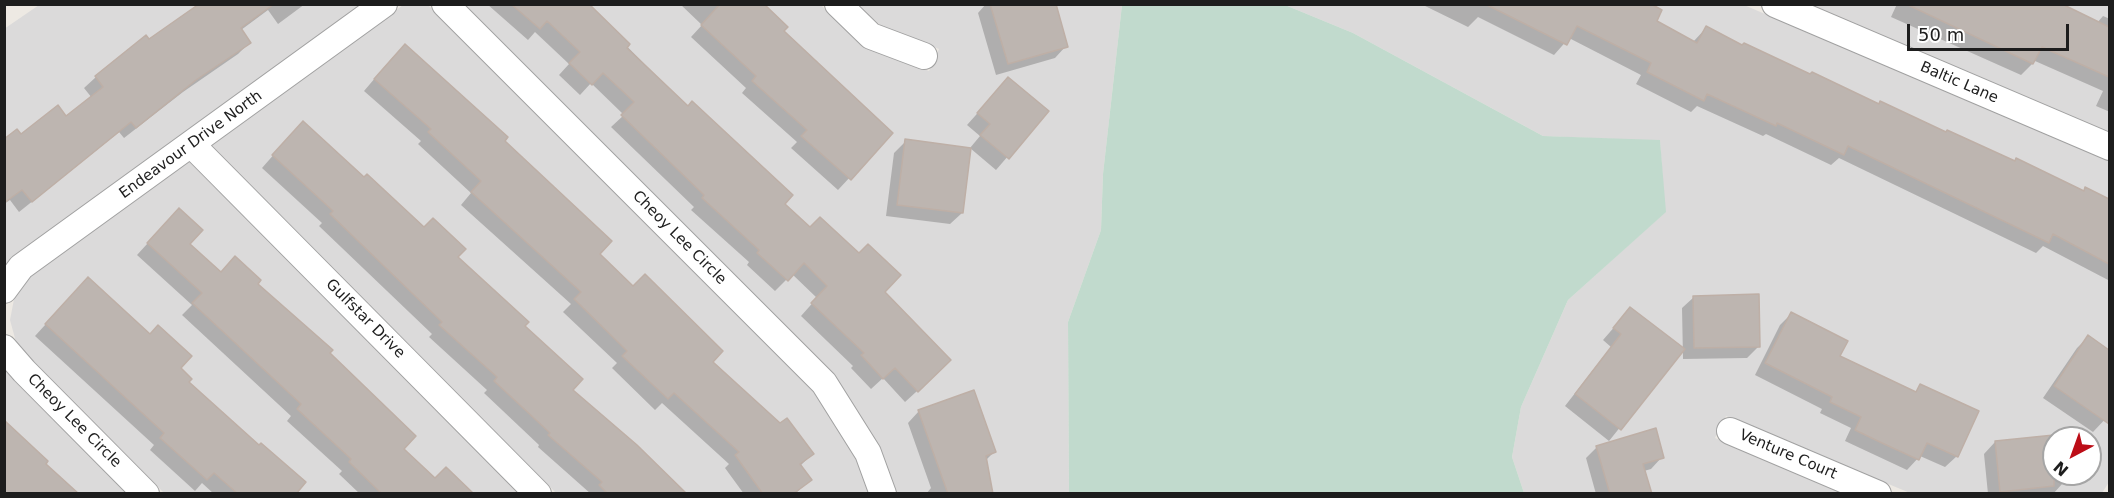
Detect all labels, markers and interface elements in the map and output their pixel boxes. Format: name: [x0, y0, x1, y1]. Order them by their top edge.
scale bar: [1910, 12, 2072, 50]
text: 50 m: [1918, 24, 1964, 45]
street label: Baltic Lane: [1917, 59, 2001, 107]
street label: Endeavour Drive North: [116, 87, 266, 203]
street label: Cheoy Lee Circle: [628, 187, 730, 289]
street label: Gulfstar Drive: [322, 276, 408, 362]
street label: Cheoy Lee Circle: [23, 370, 125, 472]
street label: Venture Court: [1736, 426, 1840, 484]
north arrow: [2042, 426, 2102, 486]
text: N: [2050, 457, 2072, 480]

